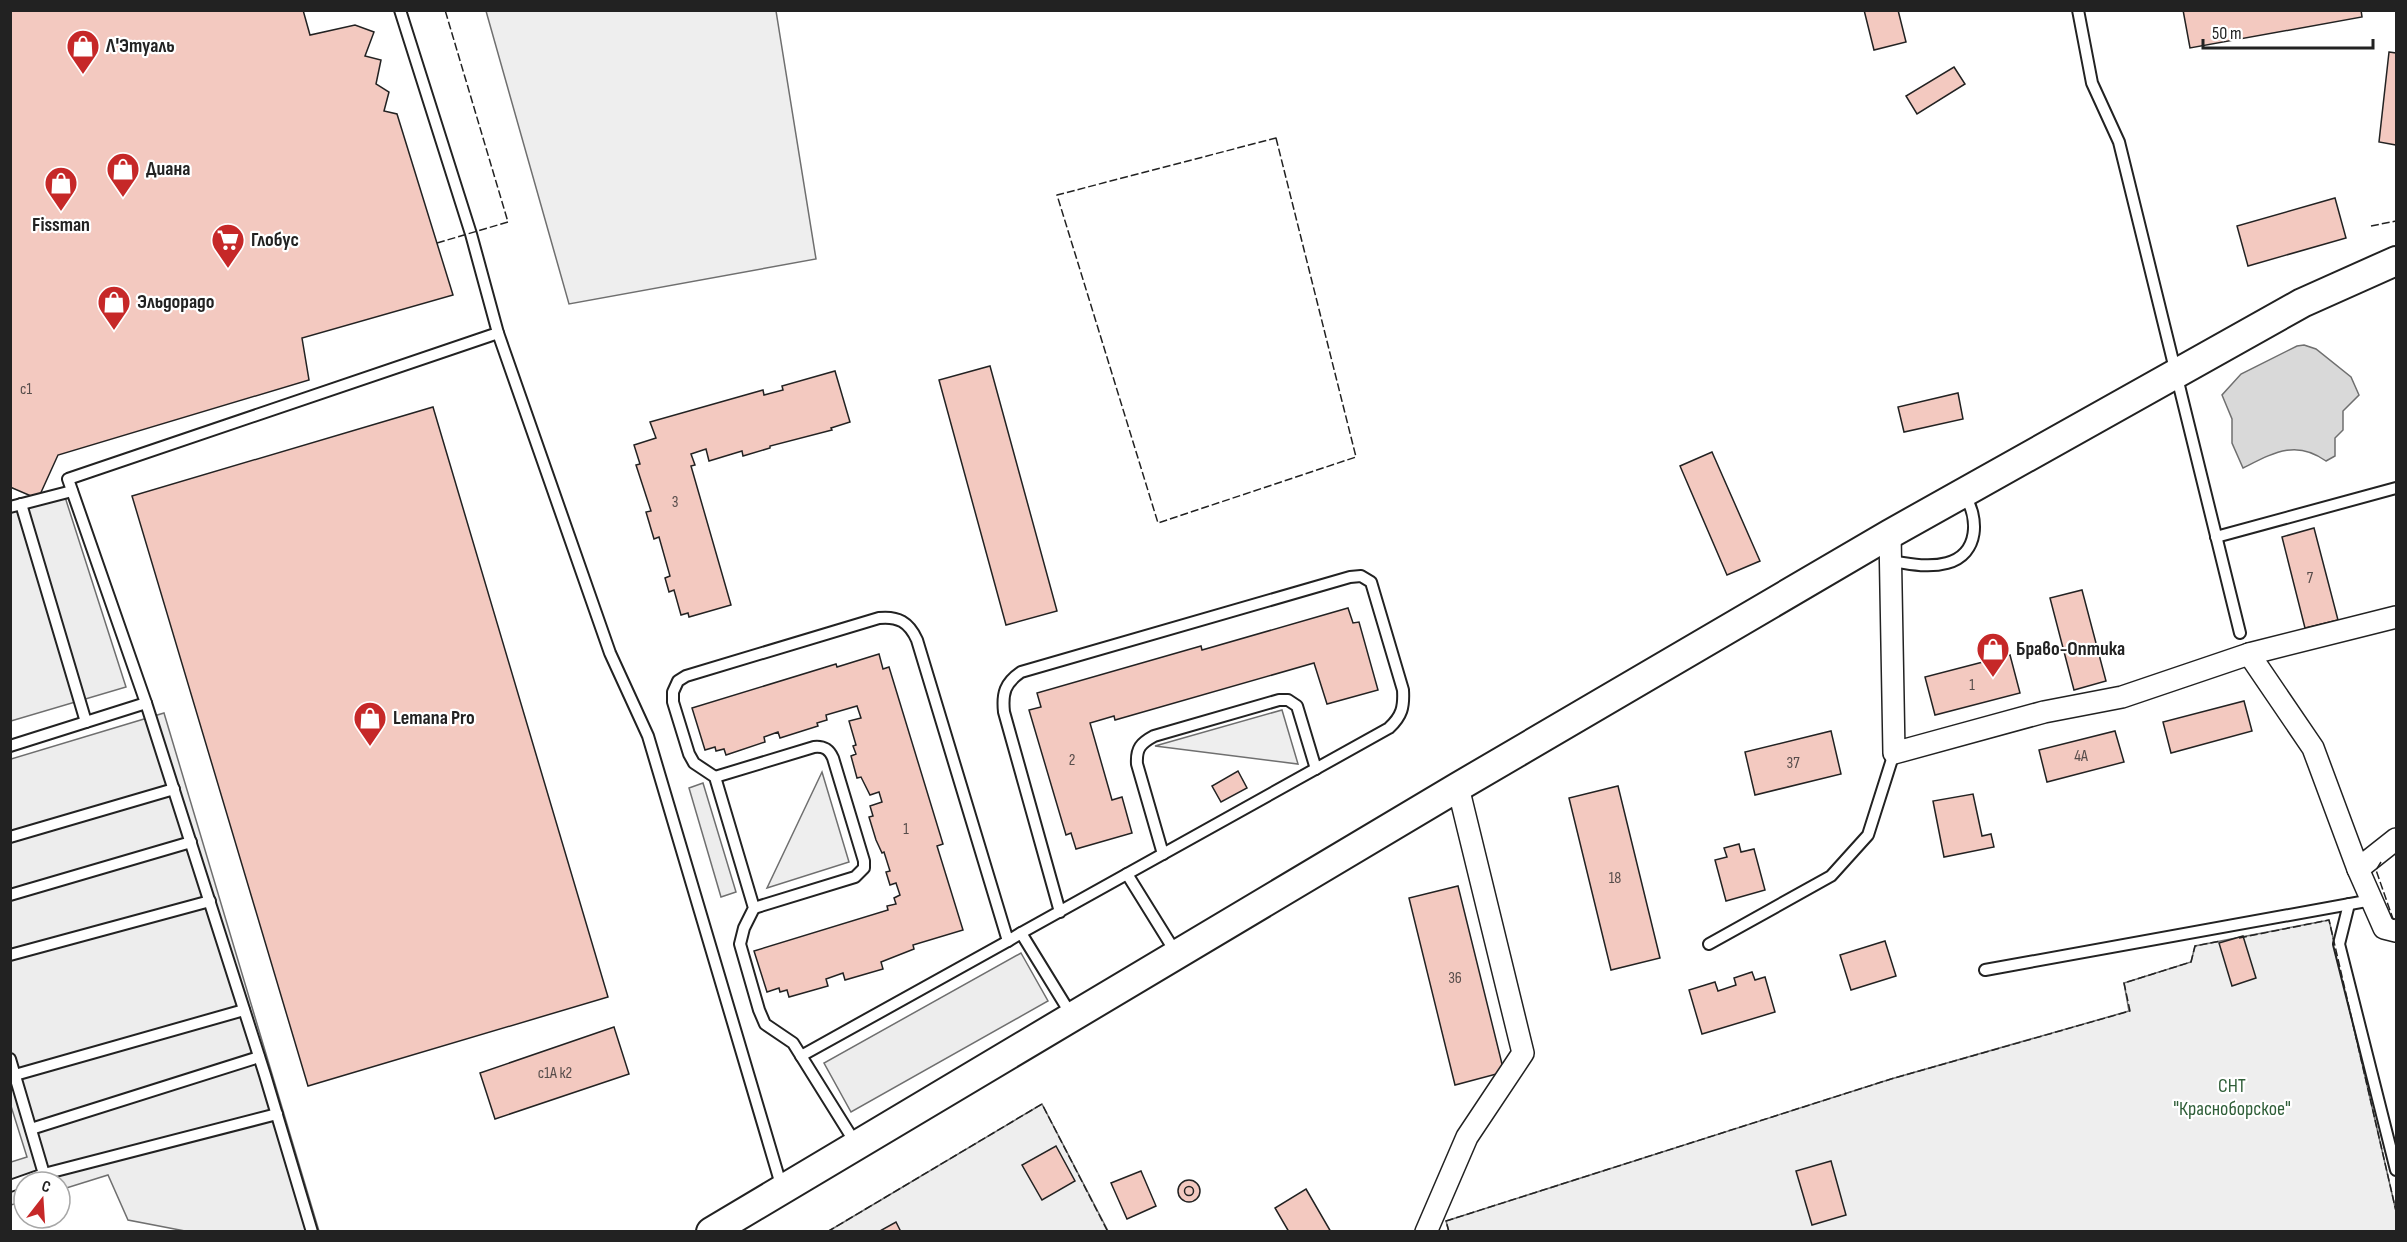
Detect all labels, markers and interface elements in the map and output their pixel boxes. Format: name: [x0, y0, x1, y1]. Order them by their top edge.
scale bar: [2203, 12, 2372, 50]
text: 50 m: [2212, 23, 2242, 44]
shop icon: Л'Этуаль: [65, 28, 101, 75]
place label: Л'Этуаль: [105, 34, 175, 58]
shop icon: Диана: [105, 151, 141, 198]
place label: Диана: [146, 157, 190, 181]
shop icon: Fissman: [43, 165, 79, 212]
place label: Fissman: [32, 213, 90, 237]
supermarket icon: Глобус: [210, 222, 246, 269]
place label: Глобус: [251, 228, 299, 252]
shop icon: Эльдорадо: [96, 284, 132, 331]
place label: Эльдорадо: [137, 290, 214, 314]
house number: с1: [20, 380, 32, 399]
house number: 3: [672, 493, 678, 512]
house number: 7: [2307, 569, 2314, 588]
shop icon: Браво-Оптика: [1975, 631, 2011, 678]
place label: Браво-Оптика: [2016, 637, 2125, 661]
house number: 1: [1969, 676, 1975, 695]
shop icon: Lemana Pro: [352, 700, 388, 747]
place label: Lemana Pro: [393, 706, 475, 730]
house number: 4А: [2074, 747, 2088, 766]
house number: 2: [1069, 751, 1075, 770]
house number: 37: [1786, 754, 1800, 773]
house number: 1: [903, 820, 909, 839]
house number: 18: [1609, 869, 1621, 888]
house number: 36: [1448, 969, 1462, 988]
house number: с1А к2: [538, 1064, 572, 1083]
park label: СНТ "Красноборское": [2173, 1074, 2291, 1121]
north arrow: [12, 1170, 72, 1230]
text: С: [39, 1177, 53, 1197]

